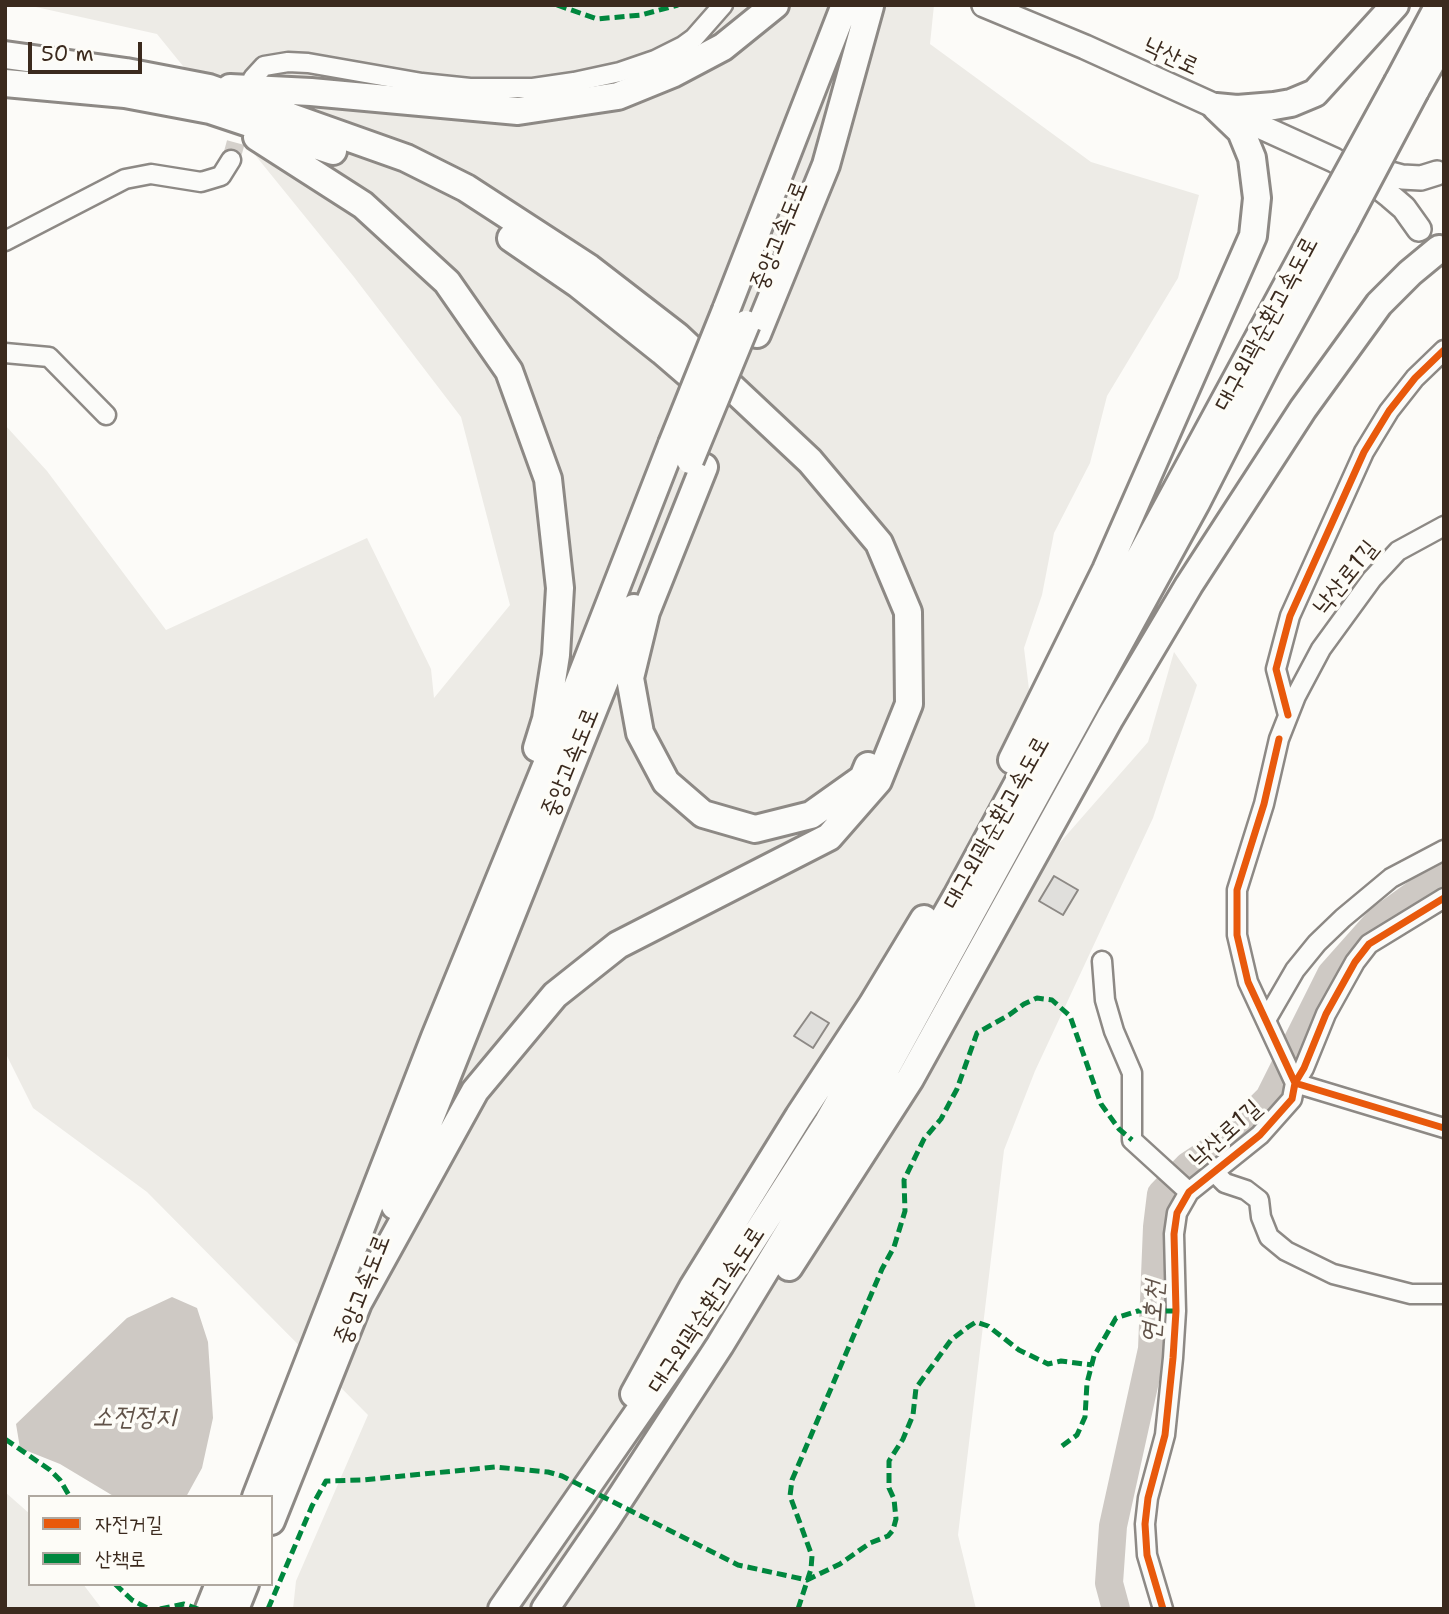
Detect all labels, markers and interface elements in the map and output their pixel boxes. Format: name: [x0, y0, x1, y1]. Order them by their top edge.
scale bar: [32, 28, 145, 72]
street label: 낙산로: [1139, 32, 1203, 82]
text: 50 m: [41, 40, 94, 68]
street label: 중앙고속도로: [745, 177, 815, 295]
street label: 대구외곽순환고속도로: [1209, 232, 1325, 416]
street label: 낙산로1길: [1307, 535, 1385, 621]
street label: 중앙고속도로: [536, 704, 606, 822]
street label: 대구외곽순환고속도로: [938, 732, 1056, 914]
street label: 낙산로1길: [1184, 1094, 1268, 1174]
street label: 대구외곽순환고속도로: [642, 1221, 772, 1399]
street label: 중앙고속도로: [329, 1231, 397, 1349]
water label: 연호천: [1136, 1280, 1172, 1344]
water label: 소전정지: [92, 1402, 176, 1434]
legend: [28, 1495, 273, 1586]
text: 자전거길: [95, 1510, 163, 1538]
text: 산책로: [95, 1545, 146, 1573]

